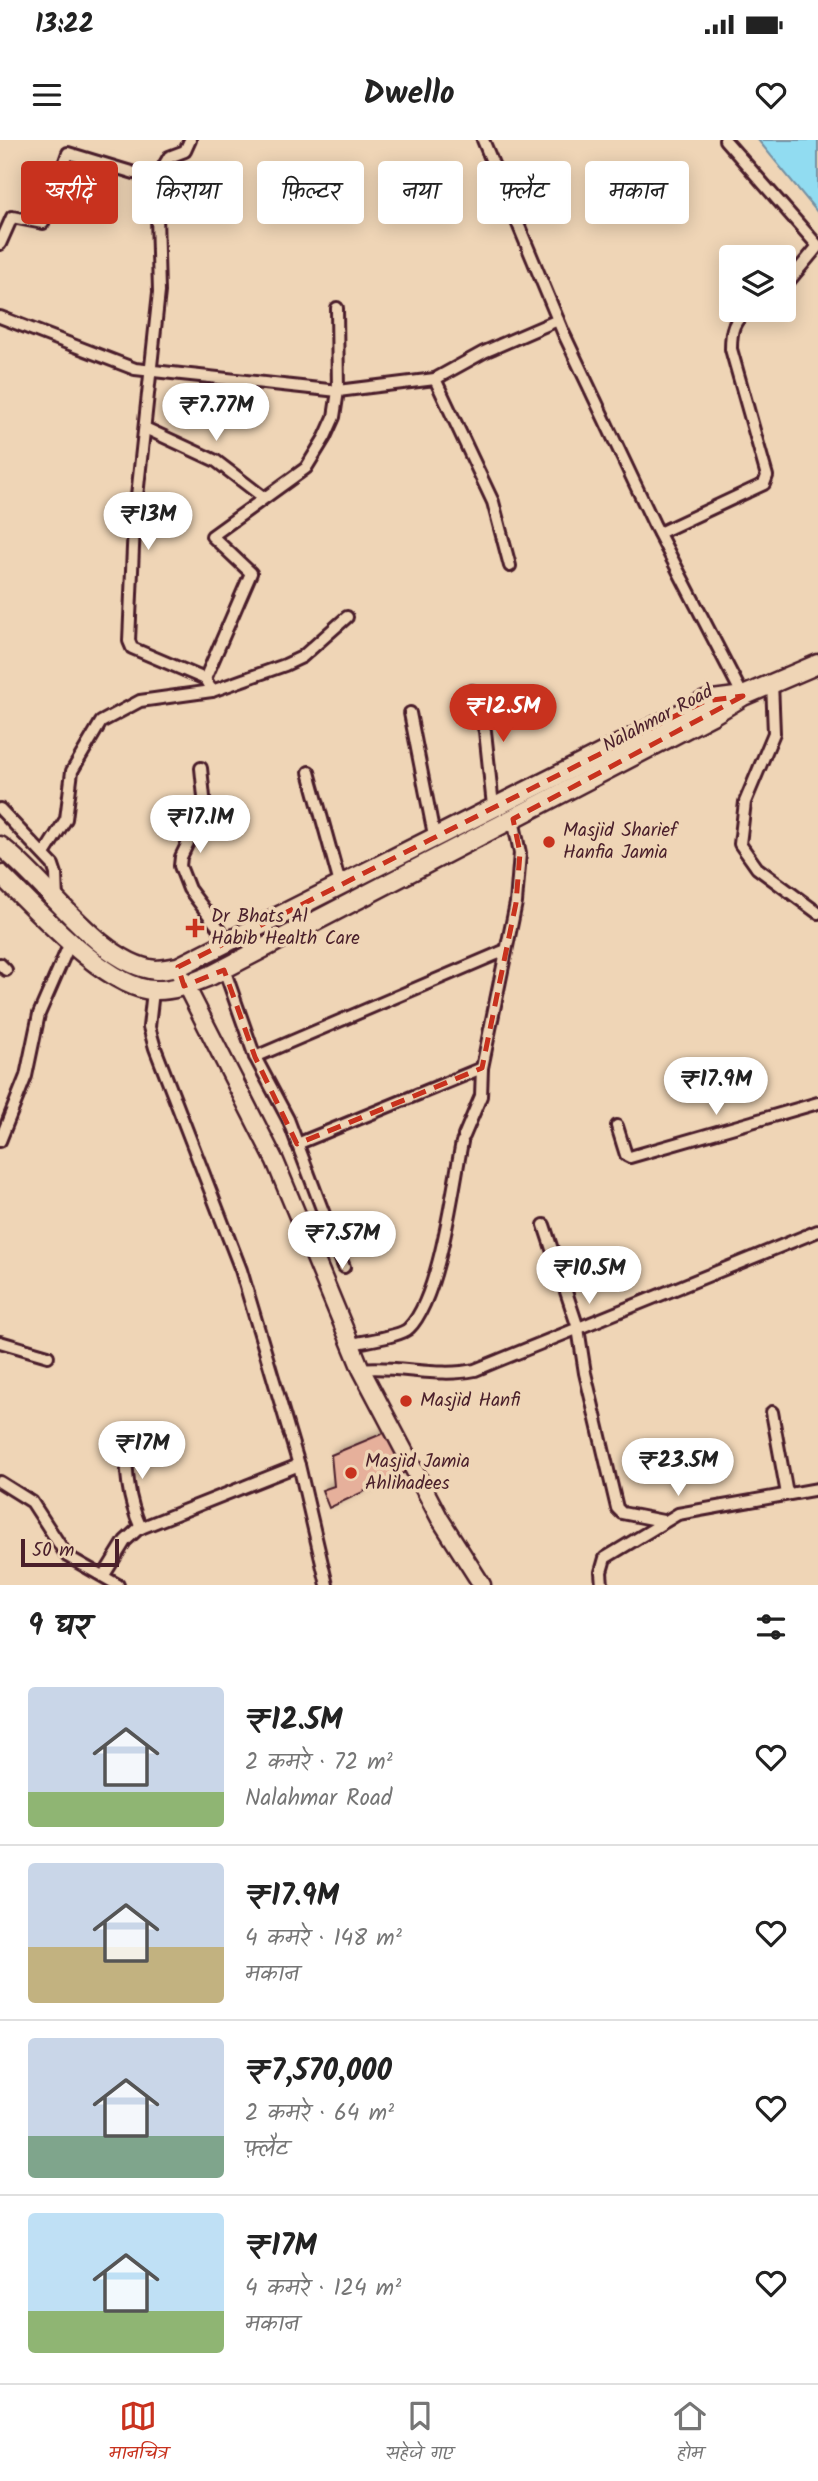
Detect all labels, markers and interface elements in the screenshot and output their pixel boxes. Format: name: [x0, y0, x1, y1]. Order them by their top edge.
text: 13:22: [35, 4, 94, 46]
text: Dwello: [363, 69, 455, 120]
icon: menu: [28, 76, 66, 114]
icon: heart: [752, 76, 790, 114]
chip: खरीदें: [21, 161, 118, 224]
chip: किराया: [132, 161, 243, 224]
chip: फ़िल्टर: [257, 161, 364, 224]
chip: नया: [378, 161, 463, 224]
chip: फ़्लैट: [477, 161, 571, 224]
chip: मकान: [585, 161, 689, 224]
map controls: [719, 245, 796, 322]
button: layers: [719, 245, 796, 322]
pin: ₹7.77M: [159, 384, 273, 443]
text: ₹7.77M: [178, 388, 254, 424]
pin: ₹13M: [107, 492, 189, 552]
text: ₹13M: [120, 497, 176, 533]
street label: Nalahmar Road: [597, 677, 719, 761]
pin: ₹12.5M: [446, 684, 560, 744]
text: ₹12.5M: [466, 689, 540, 725]
pin: ₹17.1M: [143, 796, 257, 855]
text: ₹17.1M: [166, 800, 234, 836]
place label: Masjid Sharief Hanfia Jamia: [563, 816, 679, 868]
marker: Masjid Sharief Hanfia Jamia: [541, 834, 557, 850]
place label: Dr Bhats Al Habib Health Care: [211, 902, 360, 954]
marker: Dr Bhats Al Habib Health Care: [185, 918, 205, 938]
pin: ₹17.9M: [659, 1058, 773, 1117]
text: ₹17.9M: [680, 1062, 752, 1098]
pin: ₹7.57M: [285, 1212, 399, 1271]
text: ₹7.57M: [304, 1216, 380, 1252]
pin: ₹10.5M: [532, 1246, 646, 1306]
text: ₹10.5M: [552, 1251, 626, 1287]
place label: Masjid Hanfi: [420, 1386, 521, 1416]
marker: Masjid Hanfi: [398, 1393, 414, 1409]
pin: ₹17M: [101, 1422, 183, 1481]
text: ₹17M: [114, 1426, 170, 1462]
pin: ₹23.5M: [621, 1438, 735, 1498]
text: ₹23.5M: [638, 1443, 718, 1479]
place label: Masjid Jamia Ahlihadees: [365, 1447, 470, 1499]
marker: Masjid Jamia Ahlihadees: [343, 1465, 359, 1481]
scale bar: [21, 1536, 119, 1568]
text: 50 m: [32, 1536, 74, 1566]
text: 9 घर: [28, 1603, 90, 1651]
icon: filters: [752, 1608, 790, 1646]
text: ₹12.5M: [245, 1697, 343, 1745]
icon: home: [84, 1715, 168, 1799]
icon: heart: [752, 1738, 790, 1776]
text: 2 कमरे · 72 m²: [245, 1745, 393, 1781]
text: Nalahmar Road: [245, 1781, 392, 1817]
text: ₹17.9M: [245, 1873, 339, 1921]
icon: home: [84, 1891, 168, 1975]
icon: heart: [752, 1914, 790, 1952]
text: 4 कमरे · 148 m²: [245, 1921, 402, 1957]
text: मकान: [245, 1957, 299, 1993]
text: ₹7,570,000: [245, 2048, 392, 2096]
icon: home: [84, 2066, 168, 2150]
icon: heart: [752, 2089, 790, 2127]
text: 2 कमरे · 64 m²: [245, 2096, 394, 2132]
text: फ़्लैट: [245, 2132, 289, 2168]
text: ₹17M: [245, 2223, 317, 2271]
icon: home: [84, 2241, 168, 2325]
icon: heart: [752, 2264, 790, 2302]
text: 4 कमरे · 124 m²: [245, 2271, 401, 2307]
text: मकान: [245, 2307, 299, 2343]
tab: मानचित्र: [109, 2397, 168, 2469]
tab: सहेजे गए: [386, 2397, 453, 2469]
tab: होम: [671, 2397, 709, 2469]

